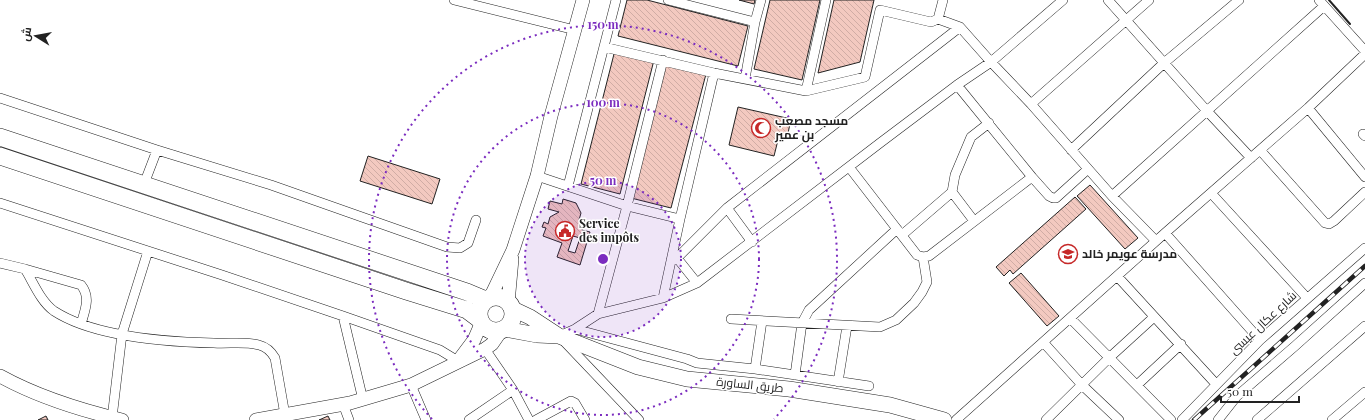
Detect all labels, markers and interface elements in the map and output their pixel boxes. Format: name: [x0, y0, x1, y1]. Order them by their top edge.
north arrow: [16, 16, 56, 56]
text: 150 m: [587, 16, 619, 32]
text: ش: [17, 26, 34, 42]
text: 100 m: [586, 94, 620, 110]
place label: مسجد مصعب بن عمير: [774, 112, 848, 143]
mosque icon: مسجد مصعب بن عمير: [750, 117, 772, 139]
text: 50 m: [590, 172, 617, 188]
place label: Service des impôts: [579, 215, 639, 245]
public building icon: Service des impôts: [554, 220, 576, 242]
school or university icon: مدرسة عويمر خالد: [1057, 243, 1079, 265]
place label: مدرسة عويمر خالد: [1082, 245, 1177, 262]
centre of rings: [596, 252, 610, 266]
street label: شارع عكال عيسى: [1225, 287, 1300, 358]
street label: طريق الساورة: [716, 373, 785, 395]
scale bar: [1221, 378, 1299, 404]
text: 50 m: [1227, 383, 1253, 399]

